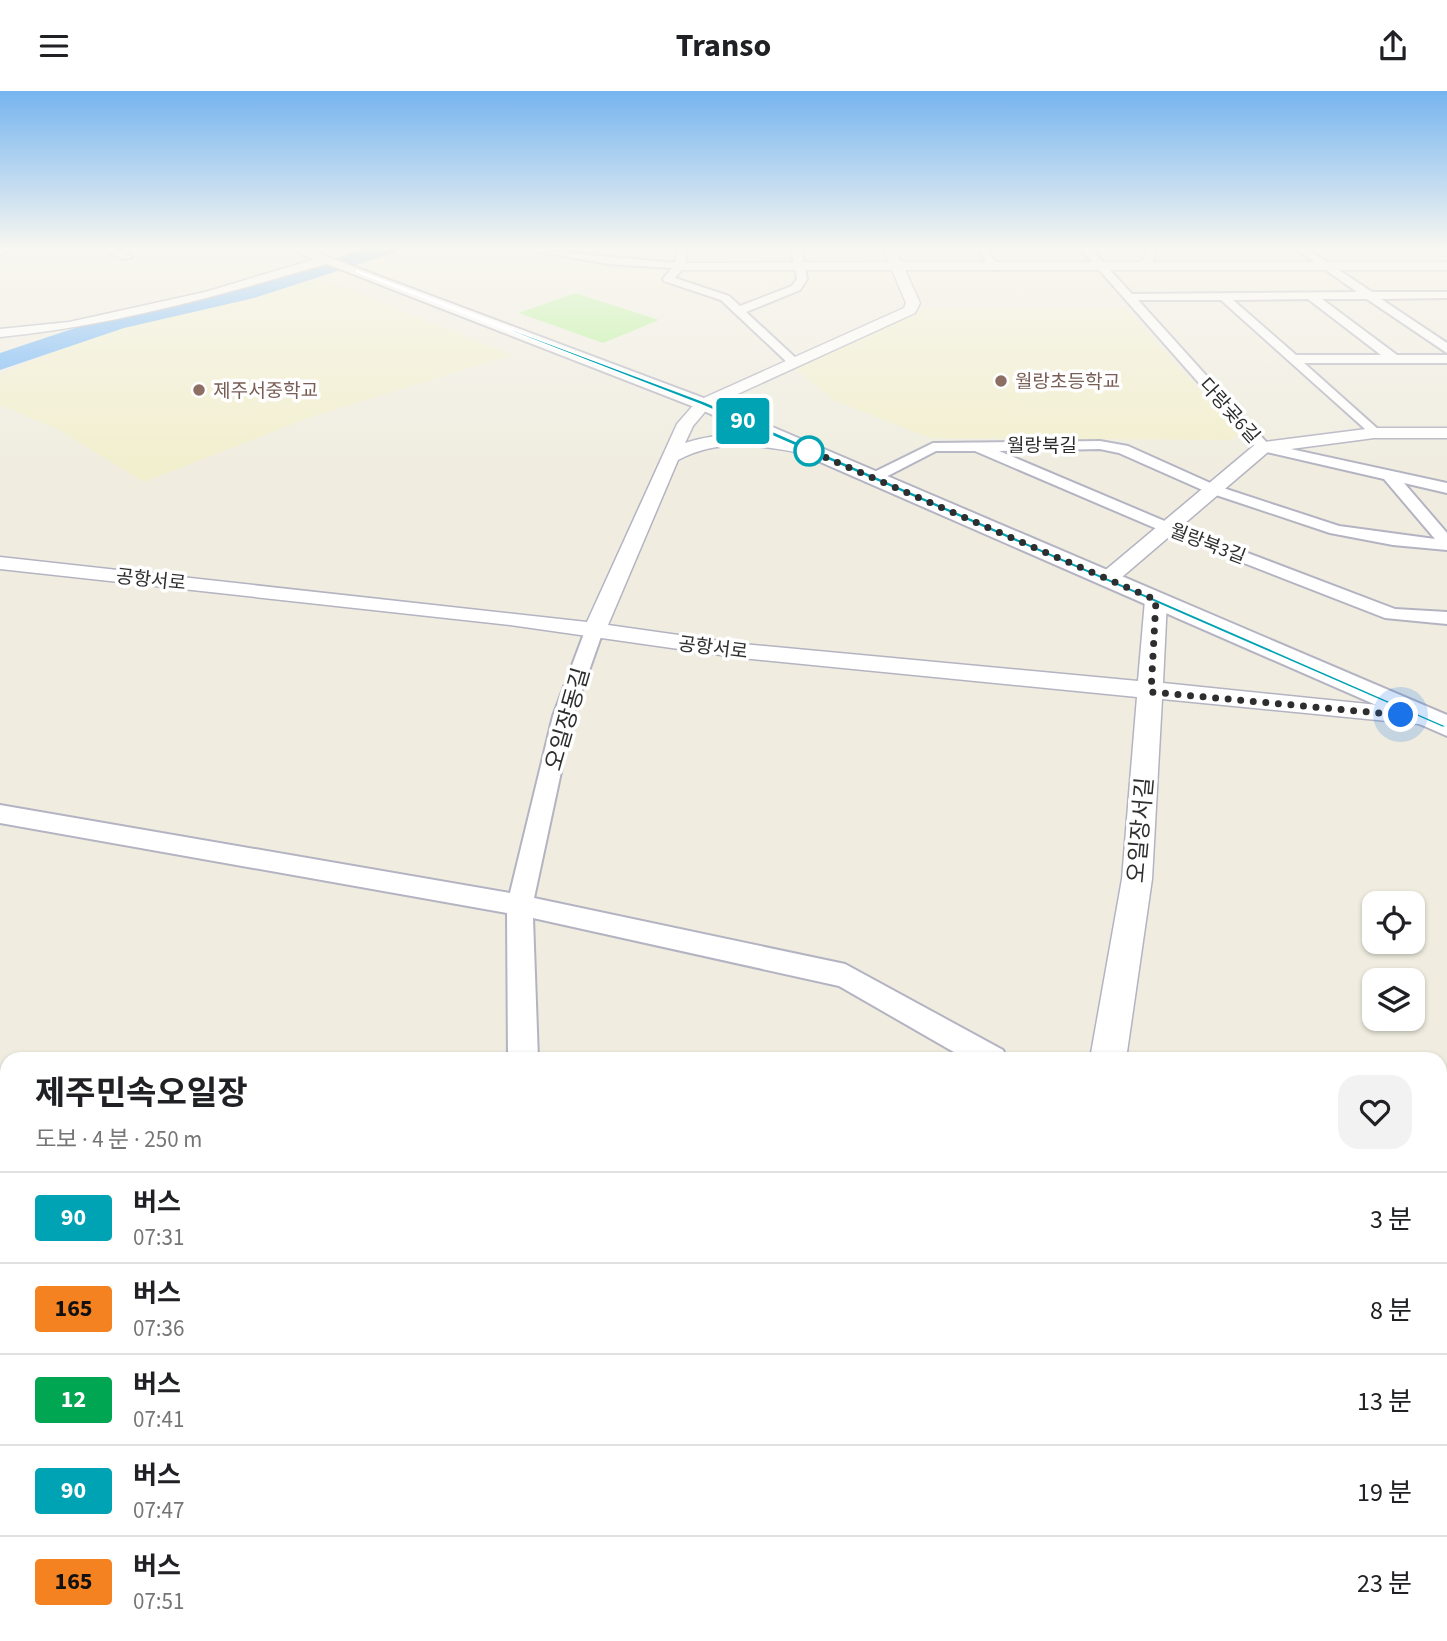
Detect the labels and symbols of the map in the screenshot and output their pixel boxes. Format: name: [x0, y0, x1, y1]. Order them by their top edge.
place label: 월랑초등학교: [1015, 369, 1120, 396]
street label: 다랑곶6길: [1192, 372, 1265, 450]
marker: 월랑초등학교: [993, 373, 1009, 389]
place label: 제주서중학교: [213, 378, 318, 405]
marker: 제주서중학교: [191, 382, 207, 398]
line badge: 90: [712, 398, 774, 444]
street label: 월랑북길: [1007, 433, 1077, 460]
unlabelled marker: [794, 436, 824, 466]
street label: 월랑북3길: [1166, 518, 1249, 571]
street label: 공항서로: [115, 563, 187, 598]
street label: 공항서로: [676, 631, 749, 666]
street label: 오일장동길: [537, 664, 598, 775]
your location: [1383, 697, 1418, 732]
street label: 오일장서길: [1119, 776, 1162, 884]

